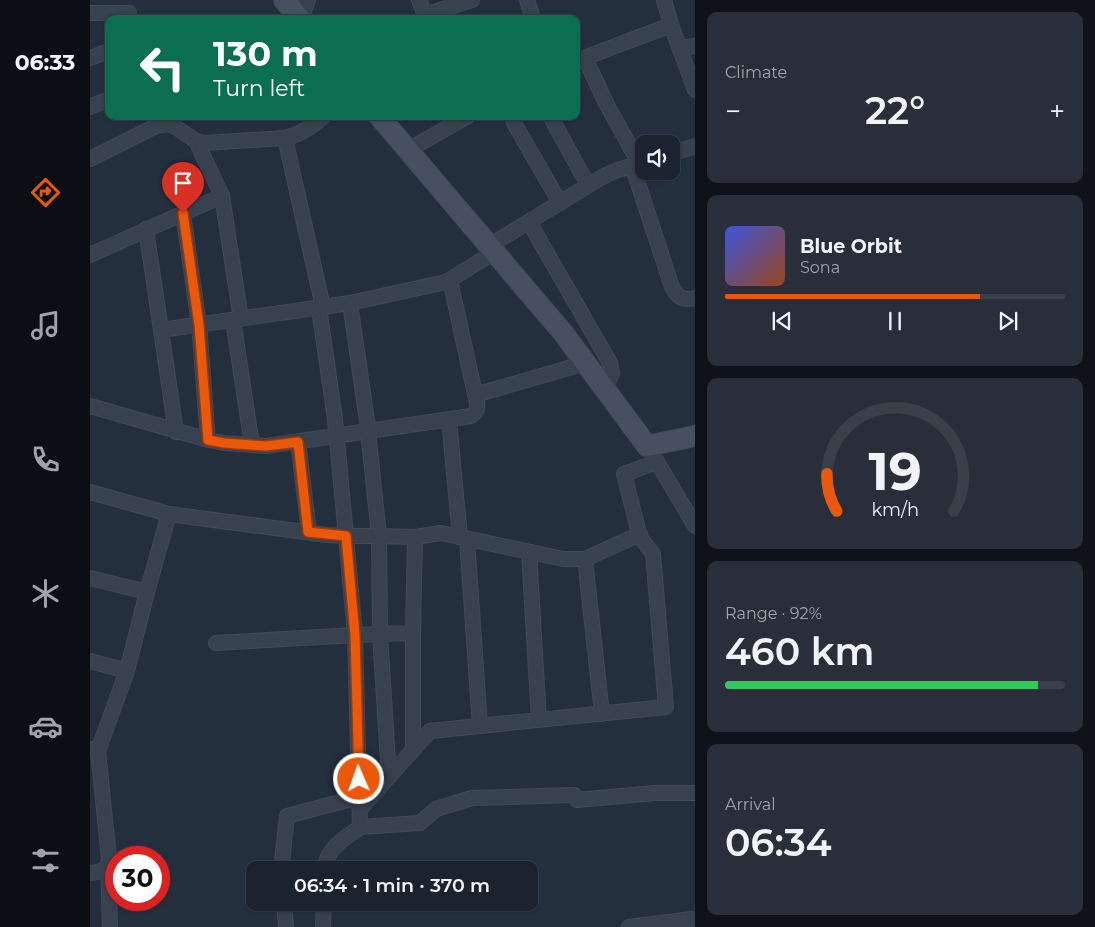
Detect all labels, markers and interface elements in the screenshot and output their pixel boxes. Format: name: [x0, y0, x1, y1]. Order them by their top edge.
text: 130 m: [213, 32, 318, 75]
icon: left: [130, 35, 195, 100]
text: 06:33: [15, 49, 75, 76]
text: Climate: [725, 63, 787, 82]
text: Turn left: [213, 75, 305, 102]
text: 22°: [865, 87, 925, 134]
text: −: [725, 94, 741, 128]
text: +: [1049, 94, 1065, 128]
map controls: [635, 135, 680, 180]
button: sound: [635, 135, 680, 180]
pin: [162, 162, 204, 213]
icon: arrive: [169, 169, 197, 197]
icon: directions: [28, 175, 63, 210]
text: Blue Orbit: [800, 235, 902, 258]
text: Sona: [800, 258, 840, 277]
icon: previous: [768, 307, 796, 335]
icon: pause: [881, 307, 909, 335]
icon: next: [994, 307, 1022, 335]
icon: music: [28, 308, 63, 343]
text: 19: [868, 440, 922, 503]
icon: phone: [28, 442, 63, 477]
text: km/h: [871, 499, 919, 520]
icon: climate: [28, 576, 63, 611]
text: Range · 92%: [725, 604, 822, 623]
text: 460 km: [725, 628, 875, 675]
icon: car: [28, 709, 63, 744]
position arrow: [332, 752, 384, 804]
text: Arrival: [725, 795, 775, 814]
text: 06:34: [725, 819, 832, 866]
icon: filters: [28, 843, 63, 878]
speed limit sign: 30: [105, 846, 170, 911]
text: 06:34 · 1 min · 370 m: [294, 874, 490, 897]

